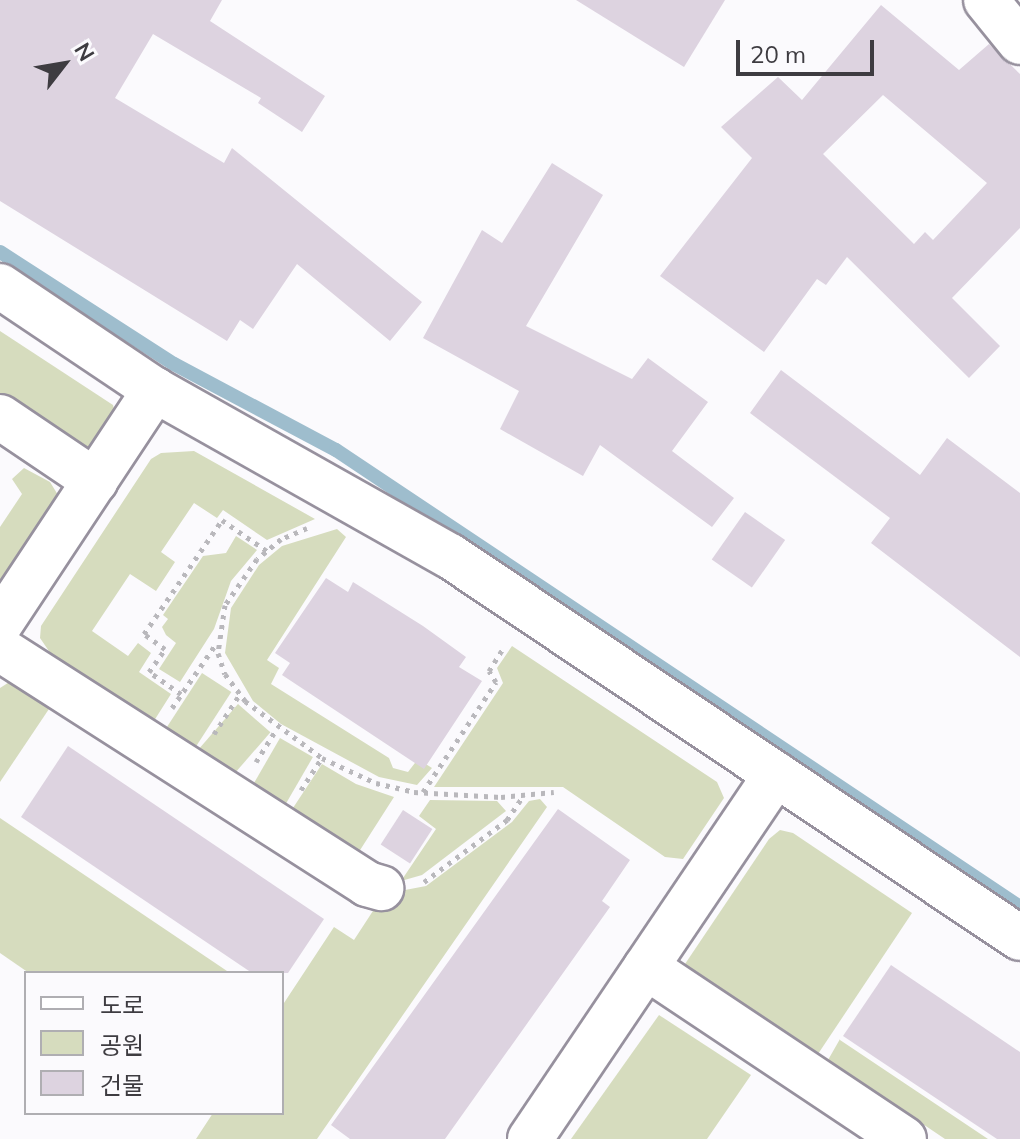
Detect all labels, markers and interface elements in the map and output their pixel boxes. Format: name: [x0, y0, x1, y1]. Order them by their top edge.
north arrow: [24, 24, 104, 104]
scale bar: [740, 24, 878, 74]
text: N: [68, 37, 101, 66]
text: 20 m: [750, 39, 806, 69]
legend: [24, 971, 284, 1115]
text: 도로: [100, 990, 144, 1020]
text: 공원: [100, 1030, 144, 1060]
text: 건물: [100, 1070, 144, 1100]

